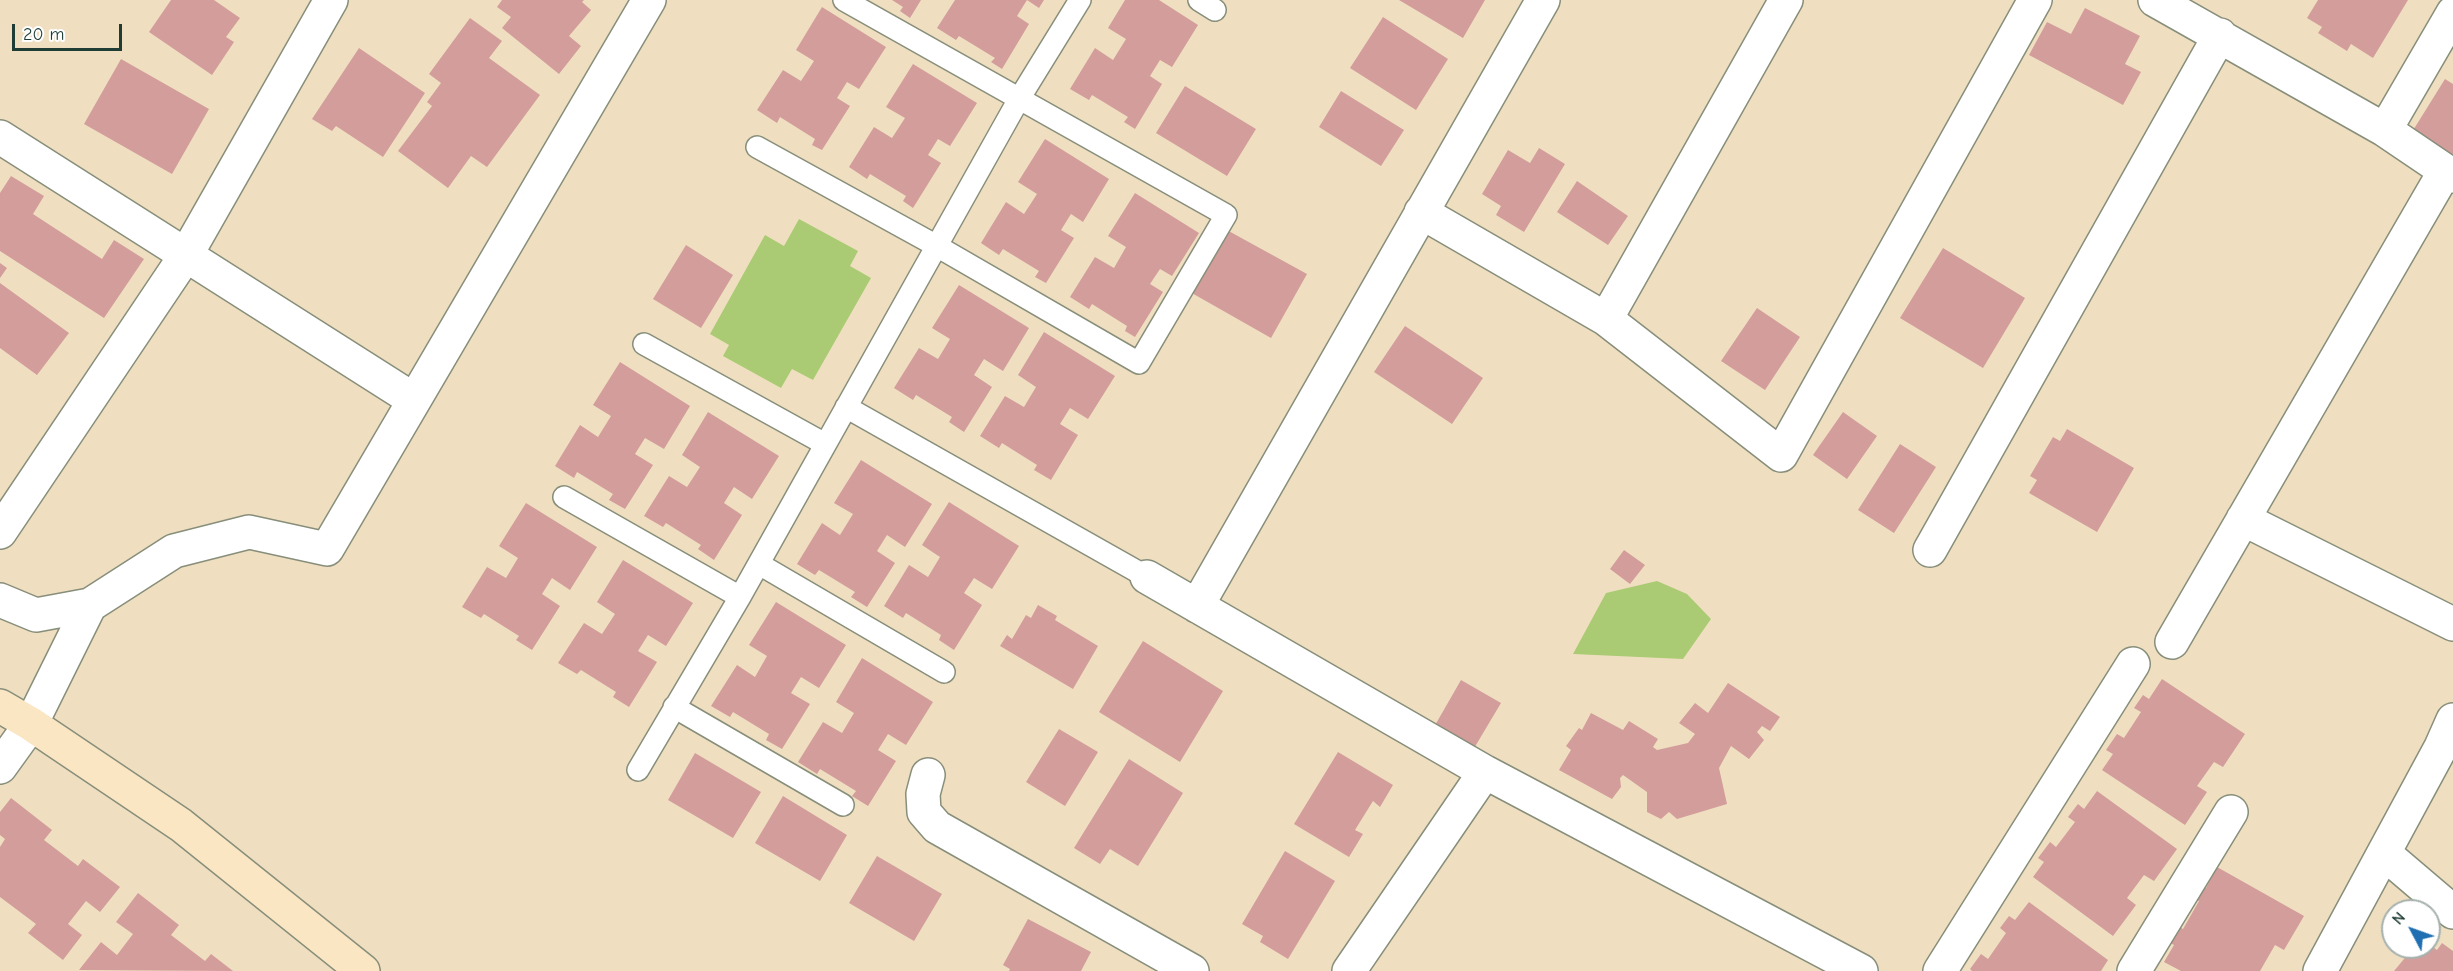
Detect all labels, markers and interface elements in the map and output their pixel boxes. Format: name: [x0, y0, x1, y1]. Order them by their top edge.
scale bar: [15, 12, 124, 50]
text: 20 m: [23, 24, 64, 45]
north arrow: [2381, 899, 2441, 959]
text: N: [2389, 909, 2409, 928]

